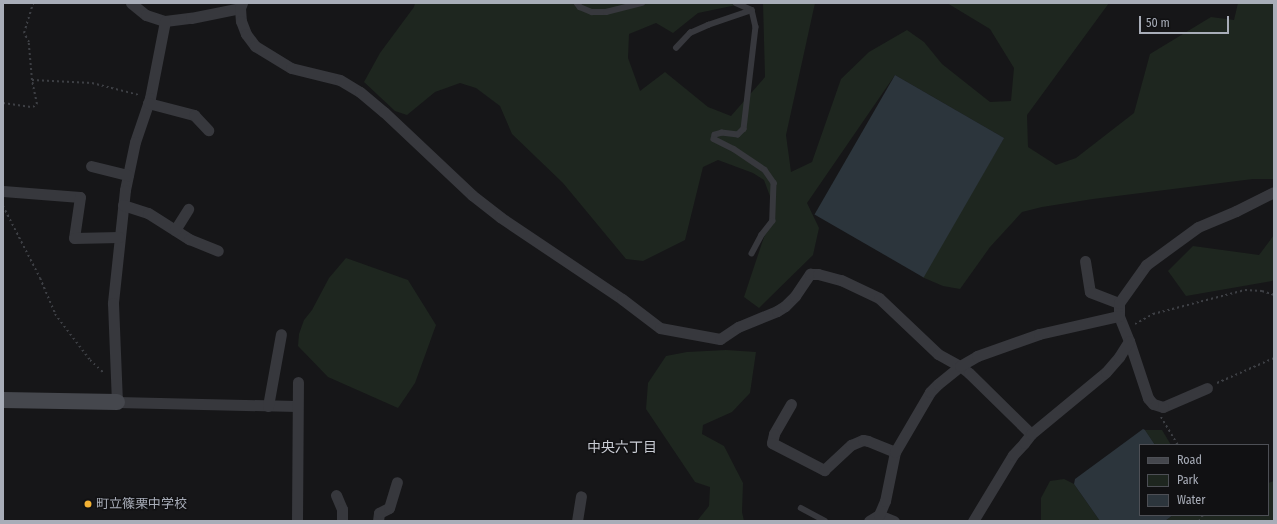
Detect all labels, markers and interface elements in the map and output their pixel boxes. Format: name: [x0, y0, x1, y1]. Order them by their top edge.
scale bar: [1141, 8, 1231, 34]
text: 50 m: [1146, 16, 1170, 30]
district label: 中央六丁目: [587, 440, 657, 456]
legend: [1139, 444, 1269, 516]
text: Road: [1177, 453, 1202, 467]
text: Park: [1177, 473, 1198, 487]
text: Water: [1177, 493, 1205, 507]
place label: 町立篠栗中学校: [96, 496, 187, 512]
marker: 町立篠栗中学校: [83, 499, 93, 509]

